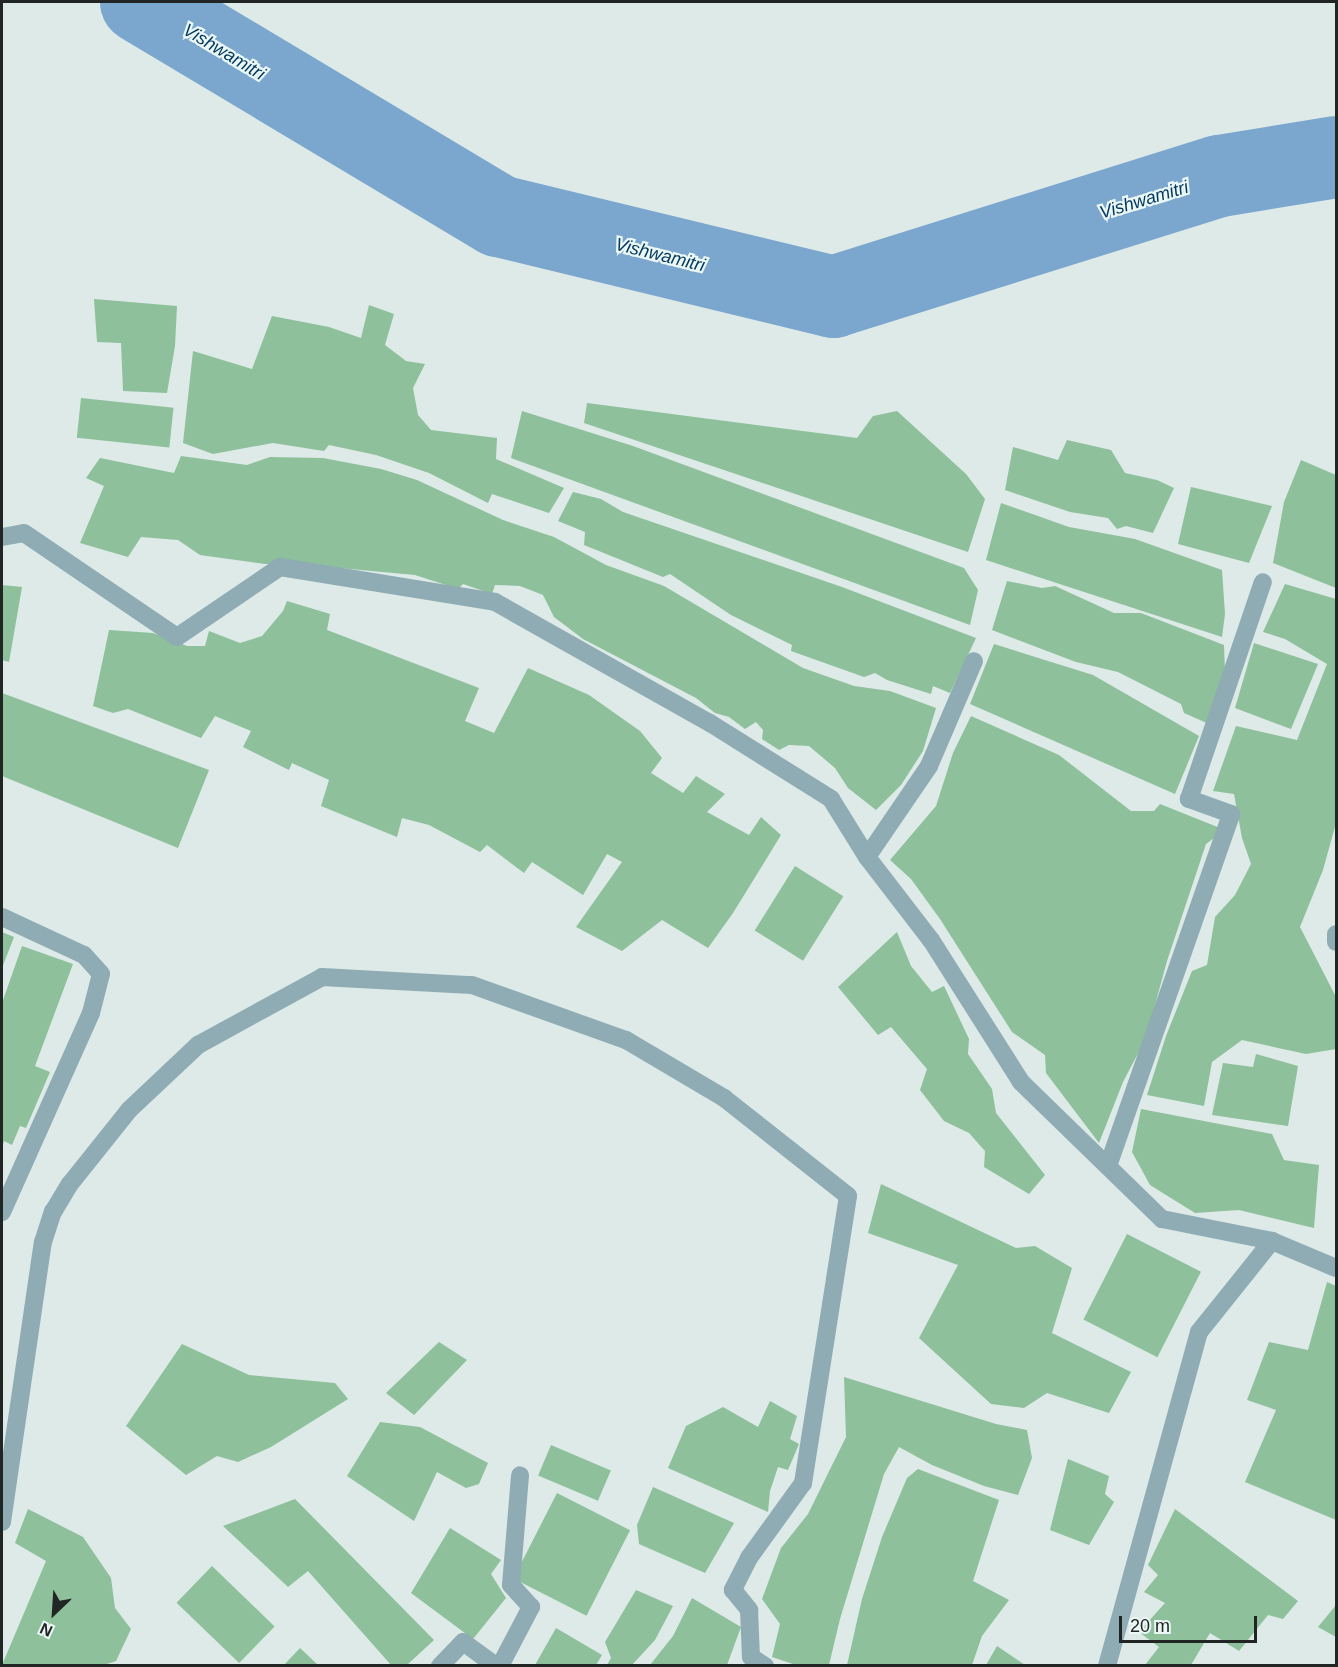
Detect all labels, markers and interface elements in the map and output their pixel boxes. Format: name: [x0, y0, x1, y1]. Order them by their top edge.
water label: Vishwamitri: [179, 19, 269, 85]
water label: Vishwamitri: [1097, 176, 1191, 224]
water label: Vishwamitri: [613, 233, 707, 277]
north arrow: [24, 1583, 84, 1643]
scale bar: [1122, 1604, 1260, 1642]
text: 20 m: [1130, 1616, 1170, 1636]
text: N: [37, 1620, 55, 1640]

